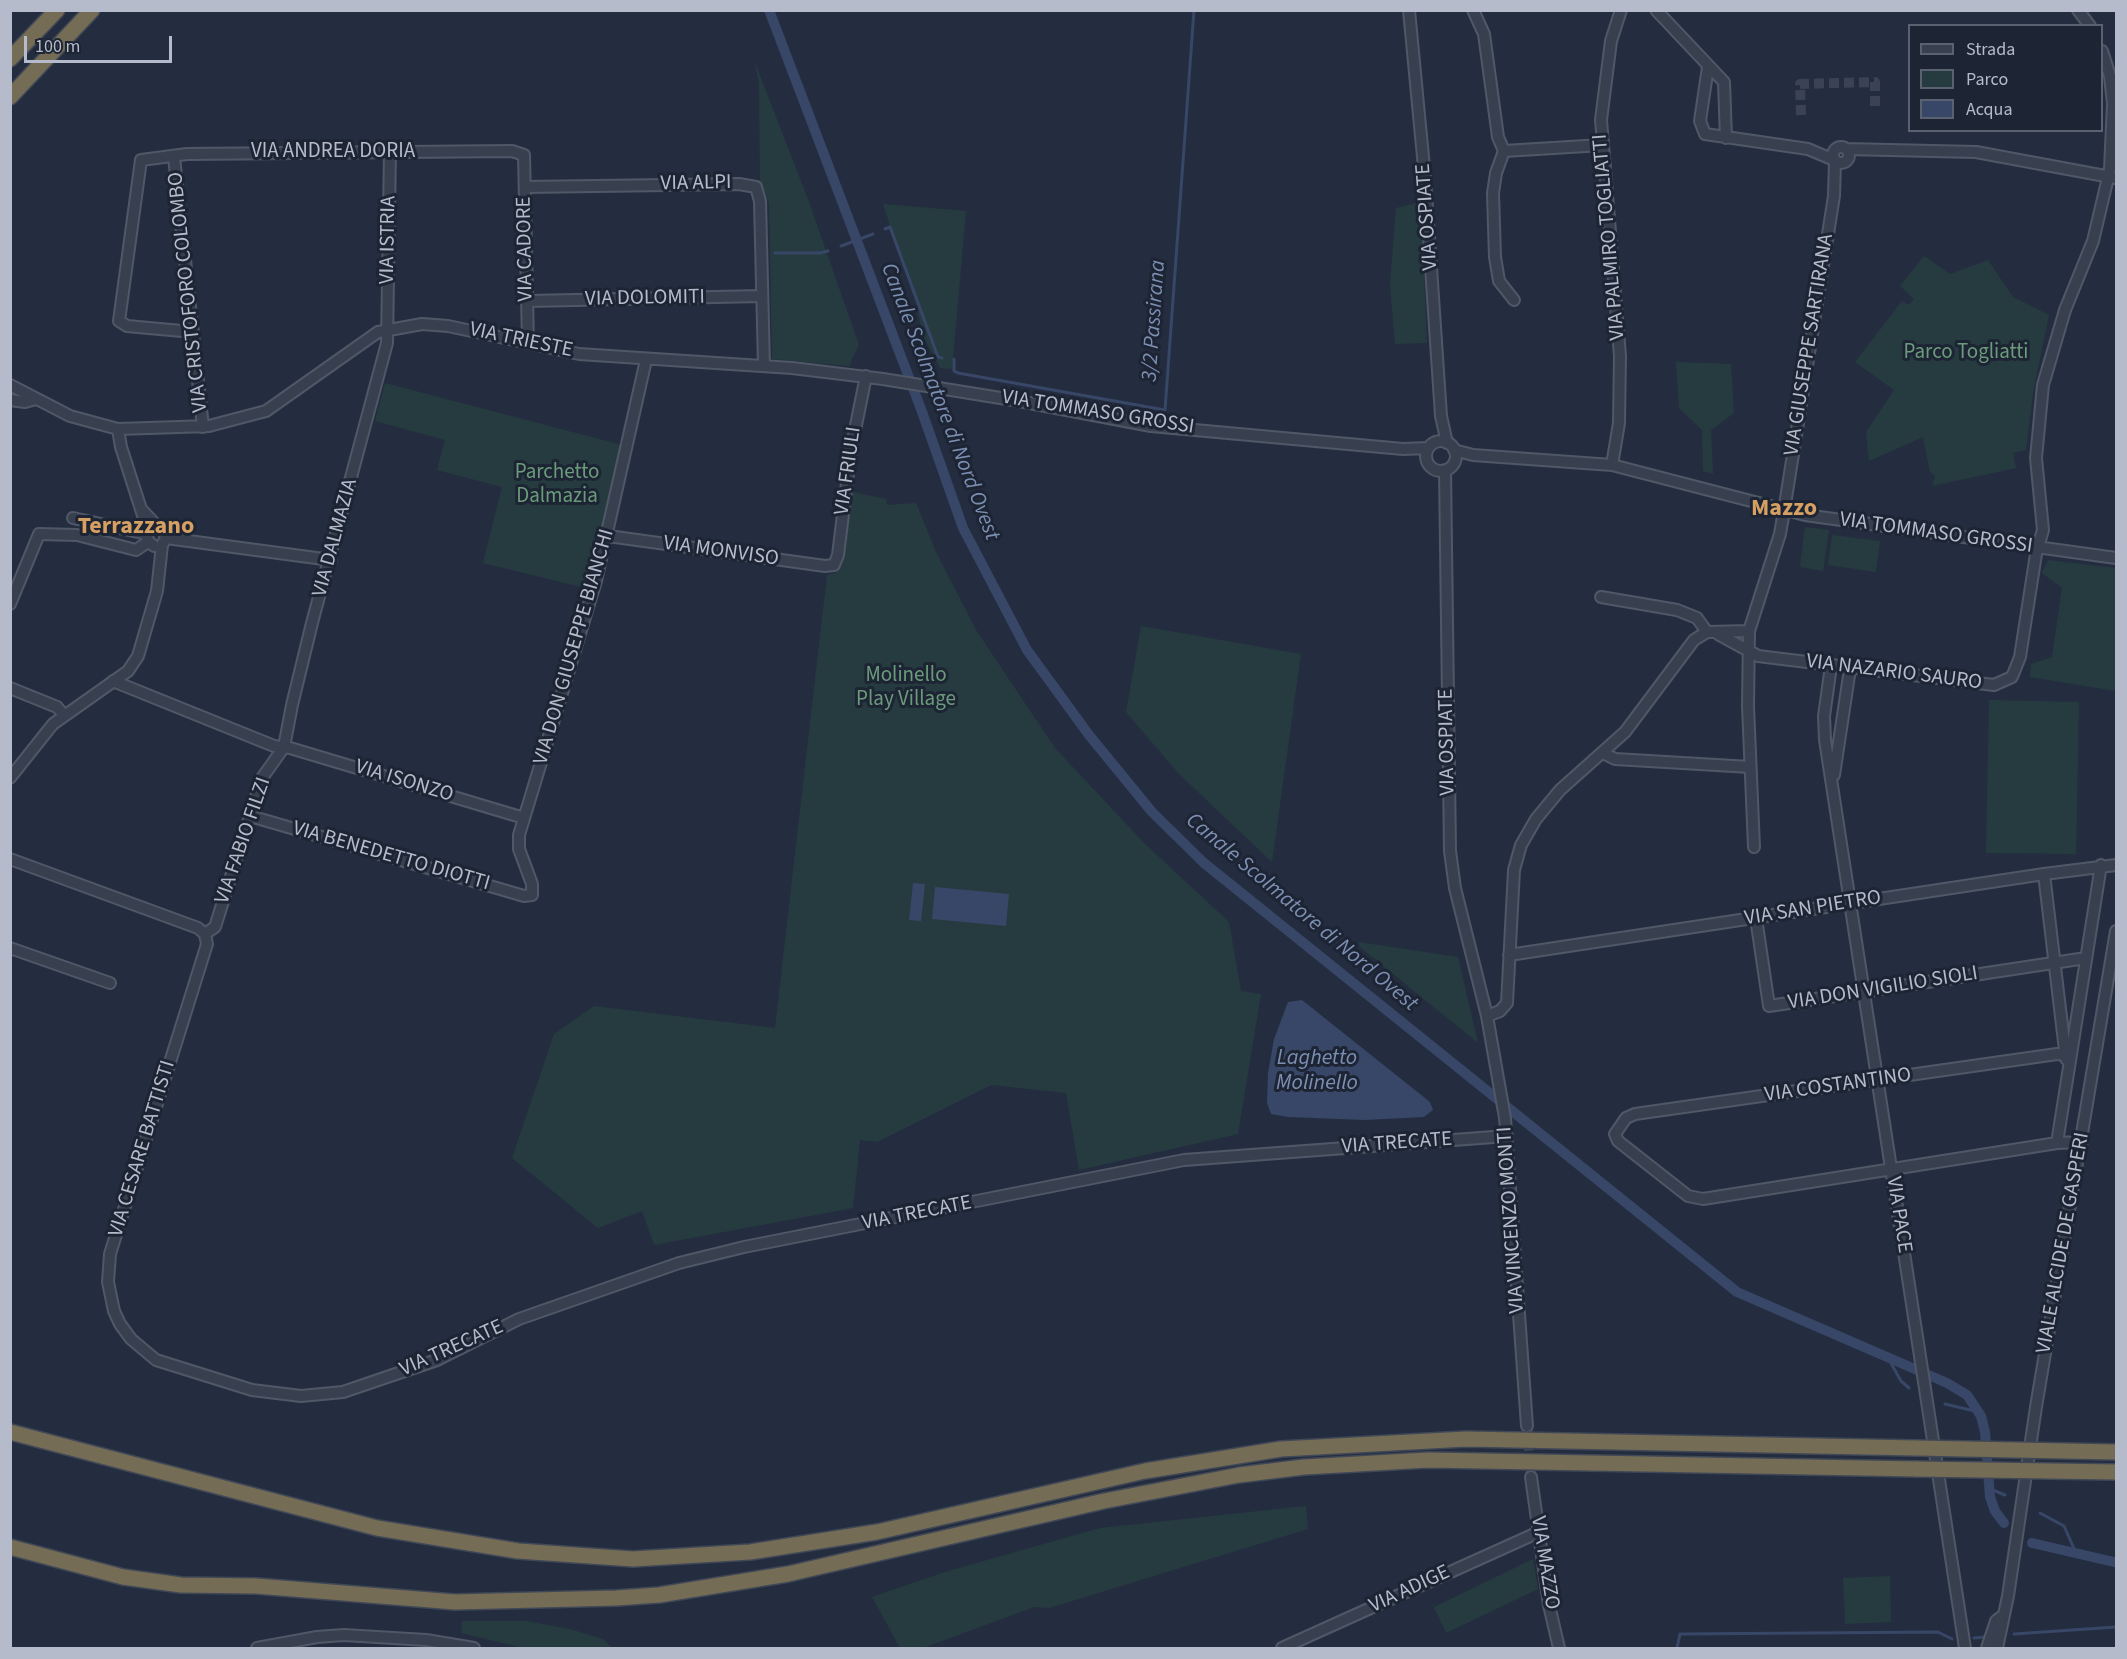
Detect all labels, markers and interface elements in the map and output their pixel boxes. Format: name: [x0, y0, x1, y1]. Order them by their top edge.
scale bar: [27, 24, 176, 62]
legend: [1908, 24, 2103, 132]
text: 100 m: [35, 34, 80, 59]
text: Strada: [1966, 37, 2015, 62]
text: Parco: [1966, 67, 2008, 92]
text: Acqua: [1966, 97, 2012, 122]
street label: VIA PALMIRO TOGLIATTI: [1588, 133, 1632, 341]
street label: VIA ANDREA DORIA: [251, 139, 415, 165]
street label: VIA OSPIATE: [1412, 163, 1444, 271]
street label: VIA CRISTOFORO COLOMBO: [164, 171, 214, 413]
street label: VIA ALPI: [660, 171, 732, 197]
street label: VIA ISTRIA: [376, 196, 402, 284]
street label: VIA CADORE: [512, 196, 540, 302]
street label: VIA GIUSEPPE SARTIRANA: [1780, 232, 1840, 458]
water label: 3/2 Passirana: [1138, 259, 1172, 383]
water label: Canale Scolmatore di Nord Ovest: [874, 260, 1004, 544]
street label: VIA DOLOMITI: [585, 285, 705, 313]
street label: VIA TRIESTE: [467, 318, 575, 364]
park label: Parco Togliatti: [1904, 340, 2028, 366]
street label: VIA TOMMASO GROSSI: [1000, 385, 1196, 441]
street label: VIA FRIULI: [830, 425, 868, 517]
park label: Parchetto Dalmazia: [515, 460, 599, 510]
street label: VIA DALMAZIA: [308, 476, 364, 600]
district label: Mazzo: [1751, 496, 1817, 524]
street label: VIA TOMMASO GROSSI: [1838, 508, 2034, 560]
district label: Terrazzano: [78, 514, 194, 542]
street label: VIA DON GIUSEPPE BIANCHI: [529, 526, 621, 768]
street label: VIA MONVISO: [662, 531, 780, 573]
street label: VIA NAZARIO SAURO: [1805, 650, 1983, 696]
park label: Molinello Play Village: [856, 663, 956, 713]
street label: VIA OSPIATE: [1434, 688, 1462, 796]
street label: VIA ISONZO: [352, 755, 456, 809]
street label: VIA FABIO FILZI: [211, 775, 277, 907]
water label: Canale Scolmatore di Nord Ovest: [1180, 808, 1422, 1018]
street label: VIA BENEDETTO DIOTTI: [289, 817, 493, 897]
street label: VIA SAN PIETRO: [1743, 886, 1883, 932]
street label: VIA DON VIGILIO SIOLI: [1786, 962, 1980, 1016]
water label: Laghetto Molinello: [1276, 1046, 1358, 1098]
street label: VIA CESARE BATTISTI: [104, 1058, 182, 1240]
street label: VIA COSTANTINO: [1763, 1063, 1913, 1109]
street label: VIA VINCENZO MONTI: [1493, 1126, 1531, 1314]
street label: VIA TRECATE: [1341, 1128, 1453, 1160]
street label: VIALE ALCIDE DE GASPERI: [2032, 1130, 2096, 1356]
street label: VIA PACE: [1880, 1175, 1916, 1255]
street label: VIA TRECATE: [860, 1191, 974, 1237]
street label: VIA TRECATE: [396, 1315, 508, 1383]
street label: VIA MAZZO: [1524, 1514, 1564, 1612]
street label: VIA ADIGE: [1366, 1560, 1454, 1620]

